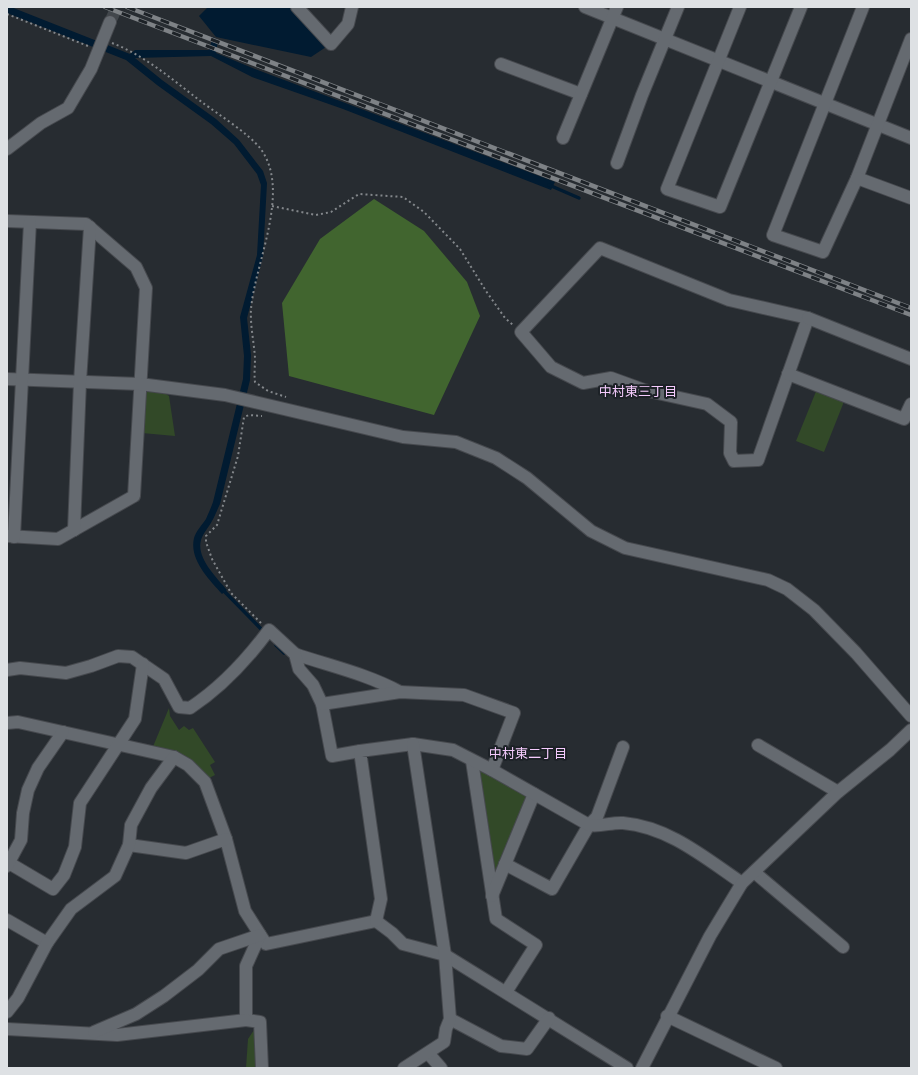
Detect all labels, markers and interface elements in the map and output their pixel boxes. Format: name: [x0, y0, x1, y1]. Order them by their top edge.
district label: 中村東三丁目: [599, 383, 677, 400]
district label: 中村東二丁目: [489, 745, 567, 762]

